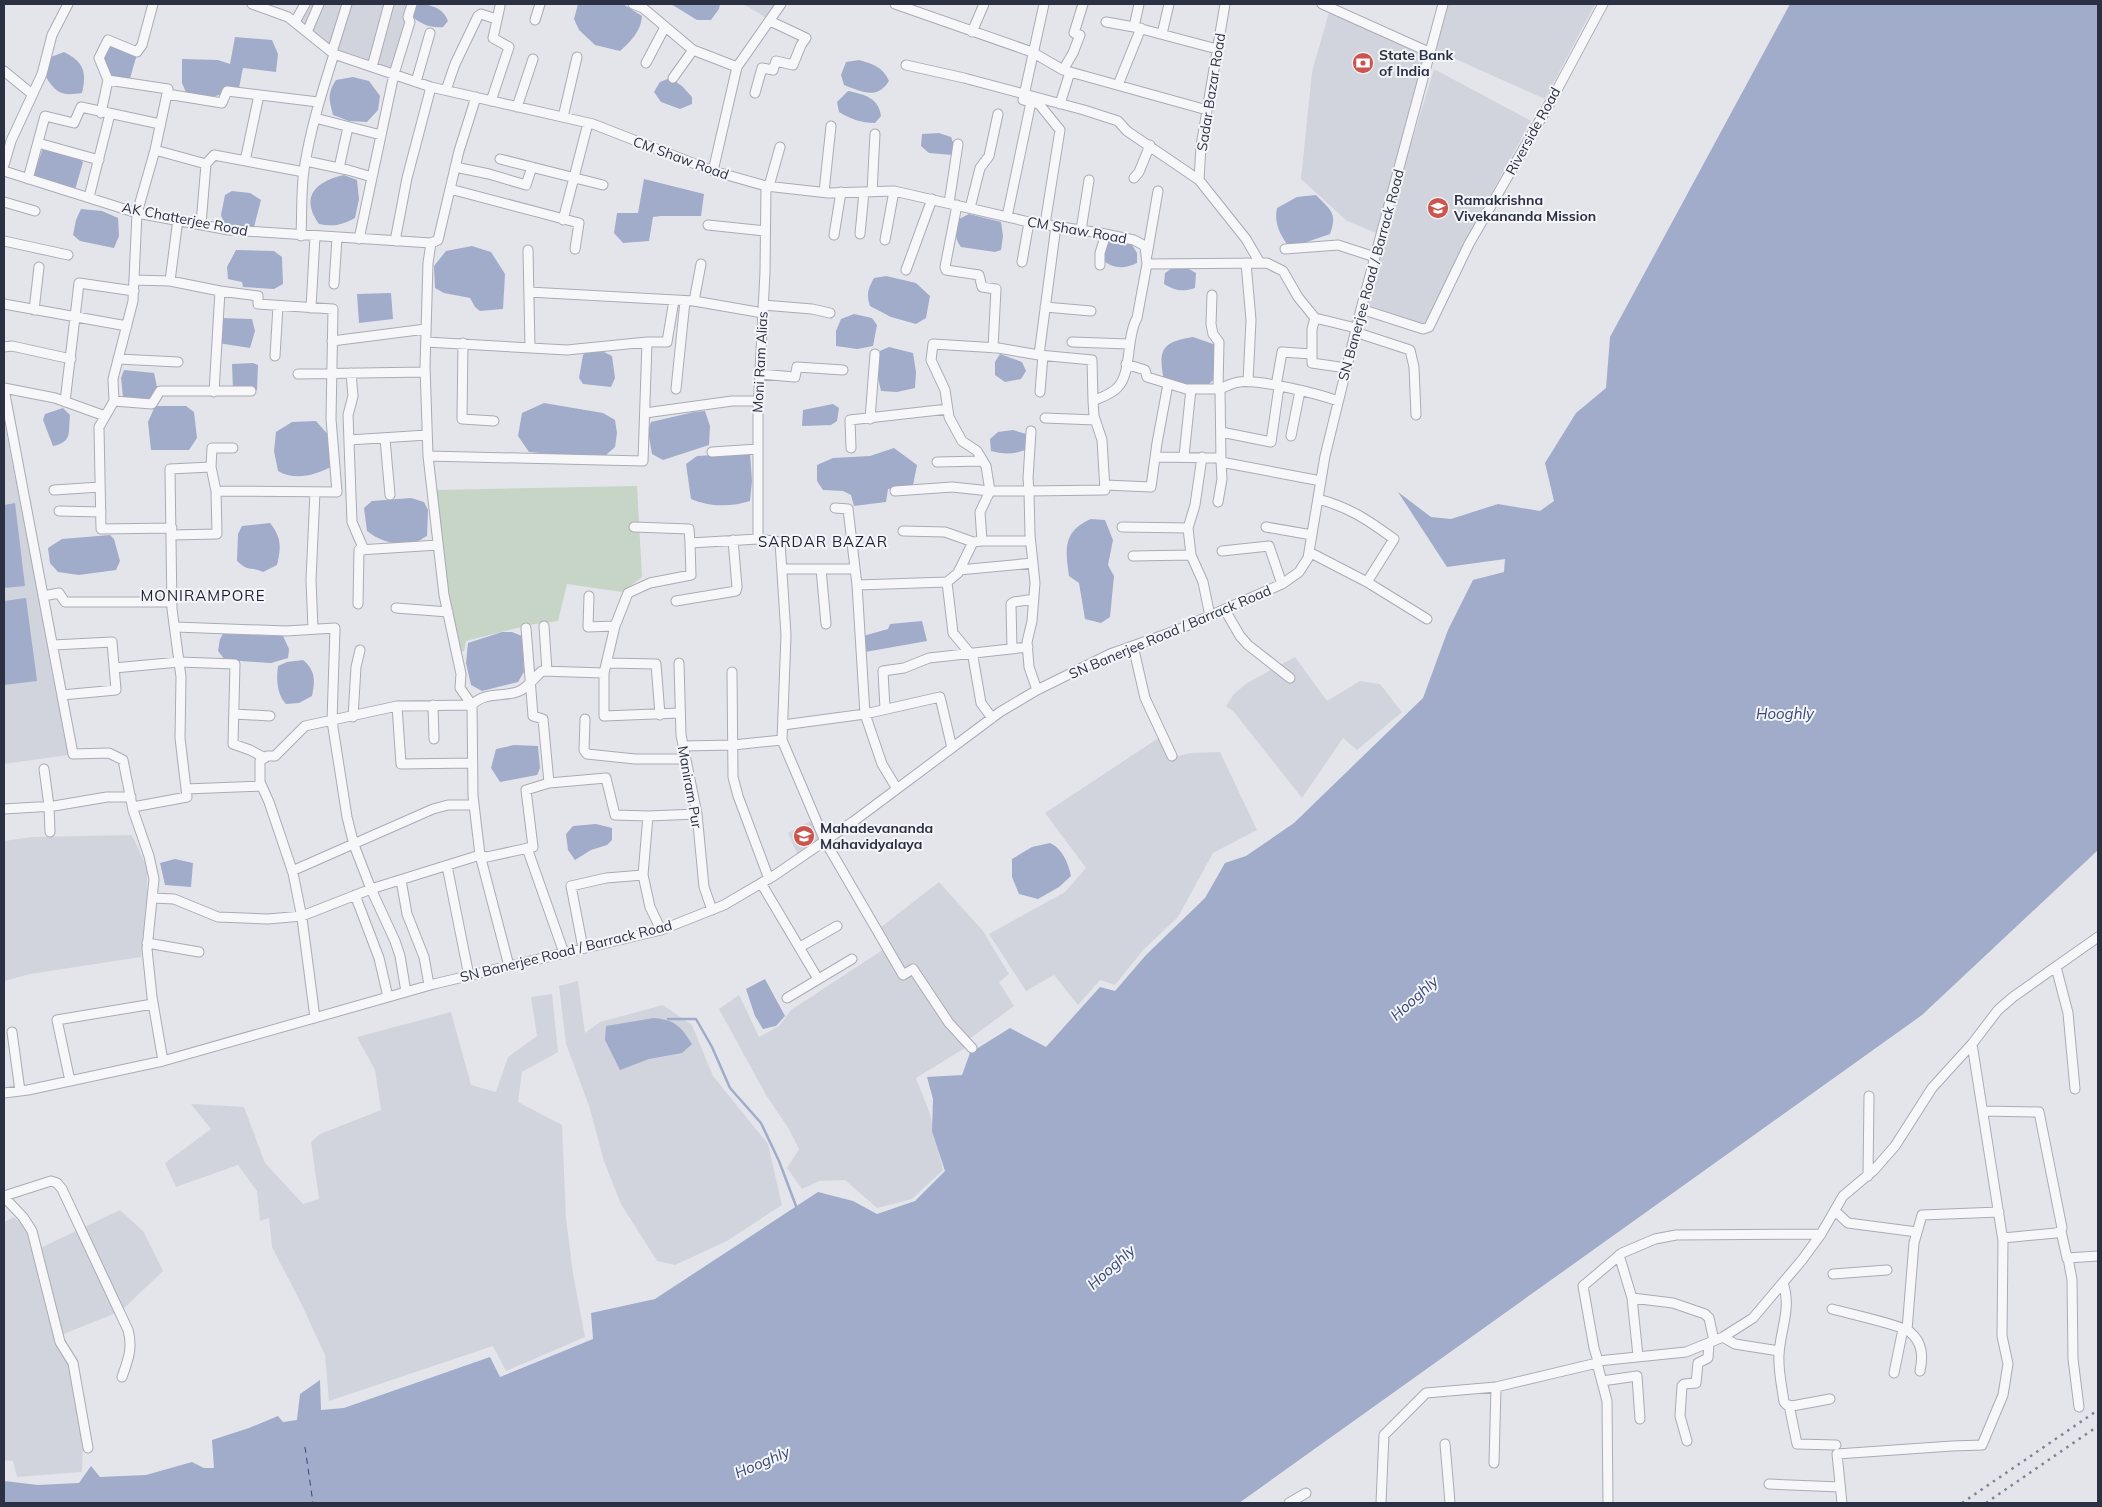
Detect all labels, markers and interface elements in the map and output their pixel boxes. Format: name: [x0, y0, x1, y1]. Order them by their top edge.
street label: Sadar Bazar Road: [1193, 32, 1229, 152]
place label: State Bank of India: [1379, 46, 1453, 80]
bank icon: State Bank of India: [1351, 51, 1375, 75]
street label: Riverside Road: [1502, 84, 1564, 178]
street label: CM Shaw Road: [631, 132, 731, 184]
street label: SN Banerjee Road / Barrack Road: [1334, 167, 1408, 383]
place label: Ramakrishna Vivekananda Mission: [1453, 191, 1596, 225]
school or university icon: Ramakrishna Vivekananda Mission: [1426, 196, 1450, 220]
street label: AK Chatterjee Road: [121, 198, 249, 240]
street label: CM Shaw Road: [1026, 212, 1128, 248]
street label: Moni Ram Alias: [748, 311, 772, 413]
district label: SARDAR BAZAR: [758, 532, 888, 551]
street label: SN Banerjee Road / Barrack Road: [1066, 581, 1274, 683]
district label: MONIRAMPORE: [140, 586, 266, 605]
water label: Hooghly: [1756, 704, 1815, 723]
street label: Maniram Pur: [674, 744, 706, 831]
place label: Mahadevananda Mahavidyalaya: [820, 819, 933, 853]
school or university icon: Mahadevananda Mahavidyalaya: [792, 824, 816, 848]
street label: SN Banerjee Road / Barrack Road: [458, 916, 674, 986]
water label: Hooghly: [1386, 971, 1443, 1024]
water label: Hooghly: [1083, 1240, 1140, 1293]
water label: Hooghly: [732, 1442, 793, 1482]

